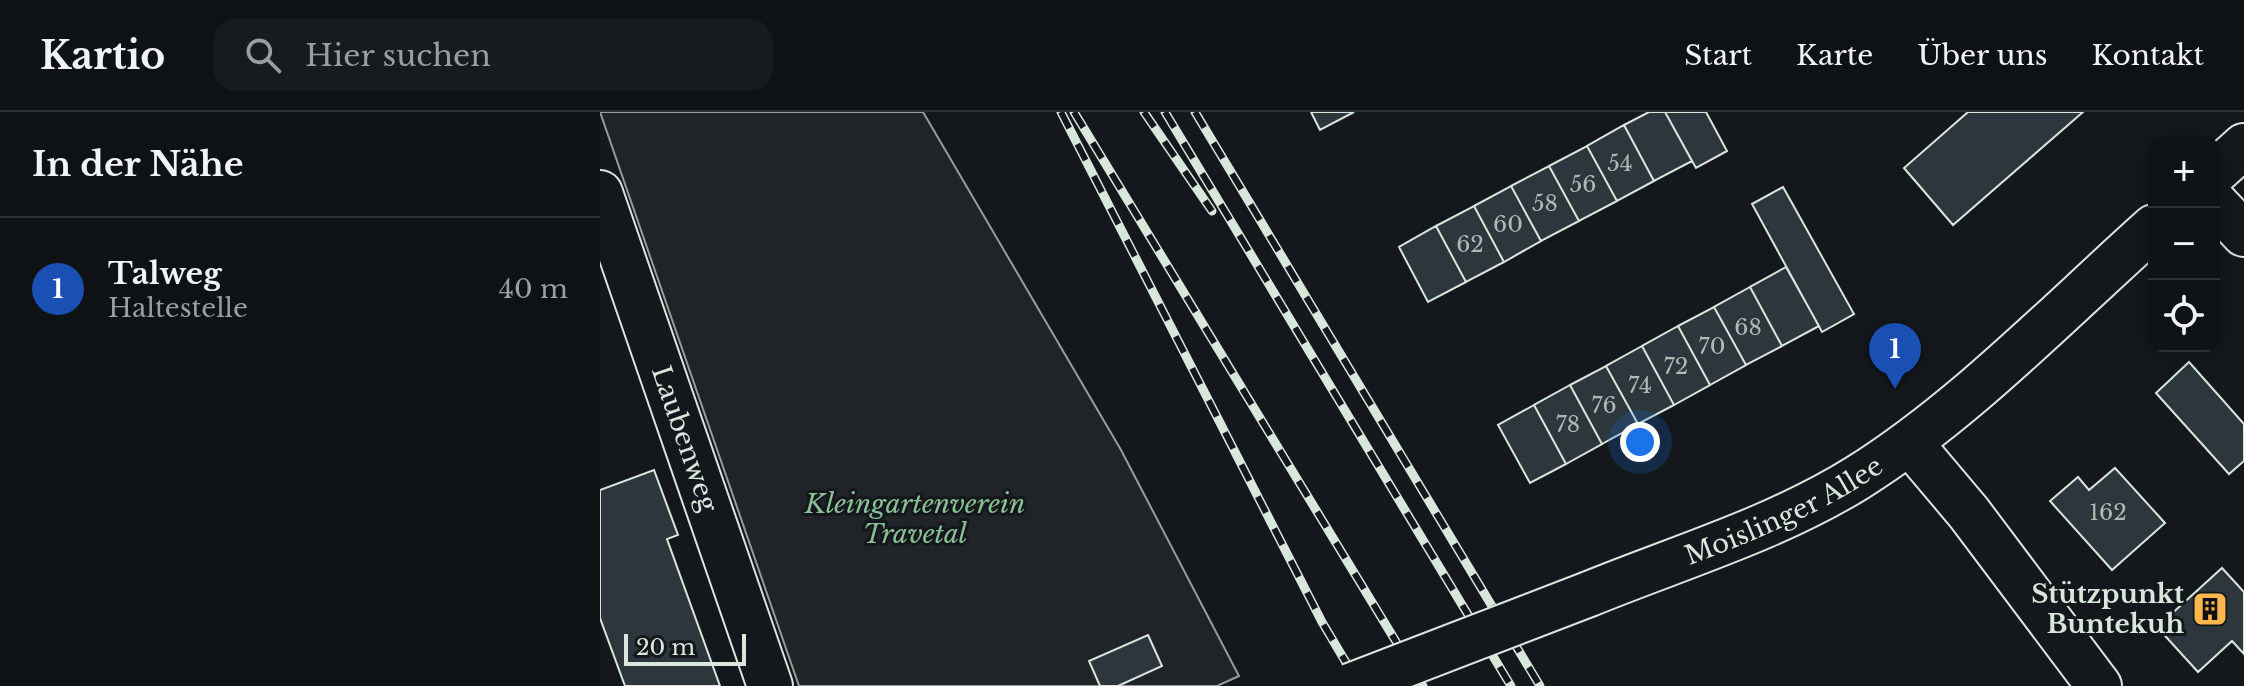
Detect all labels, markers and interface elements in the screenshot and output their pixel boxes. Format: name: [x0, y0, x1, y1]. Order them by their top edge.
search box: [213, 19, 773, 91]
text: Kartio: [40, 32, 165, 79]
icon: search: [241, 33, 285, 77]
text: Hier suchen: [305, 37, 491, 74]
text: Start: [1684, 38, 1752, 73]
text: Karte: [1796, 38, 1873, 73]
text: Über uns: [1917, 38, 2047, 73]
text: Kontakt: [2091, 38, 2204, 73]
map controls: [2148, 136, 2220, 352]
button: +: [2148, 136, 2220, 208]
text: In der Nähe: [32, 143, 244, 185]
house number: 54: [1607, 150, 1633, 177]
house number: 56: [1570, 171, 1596, 198]
house number: 58: [1532, 190, 1558, 217]
button: −: [2148, 208, 2220, 280]
house number: 60: [1493, 211, 1523, 238]
house number: 62: [1456, 231, 1484, 258]
text: Talweg: [108, 255, 221, 292]
text: 1: [52, 273, 64, 305]
text: 40 m: [499, 273, 568, 305]
button: locate: [2148, 280, 2220, 352]
text: Haltestelle: [108, 292, 248, 324]
house number: 68: [1734, 314, 1762, 341]
pin: 1: [1869, 323, 1921, 389]
house number: 70: [1699, 333, 1725, 360]
house number: 72: [1664, 353, 1688, 380]
street label: Laubenweg: [645, 362, 725, 516]
house number: 74: [1628, 372, 1652, 399]
house number: 76: [1591, 392, 1617, 419]
house number: 78: [1556, 411, 1580, 438]
your location: [1620, 422, 1660, 462]
street label: Moislinger Allee: [1680, 450, 1889, 572]
park label: Kleingartenverein Travetal: [804, 488, 1025, 550]
house number: 162: [2089, 499, 2127, 526]
place label: Stützpunkt Buntekuh: [2031, 578, 2184, 640]
building icon: Stützpunkt Buntekuh: [2191, 590, 2229, 628]
scale bar: [624, 630, 746, 666]
text: 20 m: [636, 634, 695, 661]

